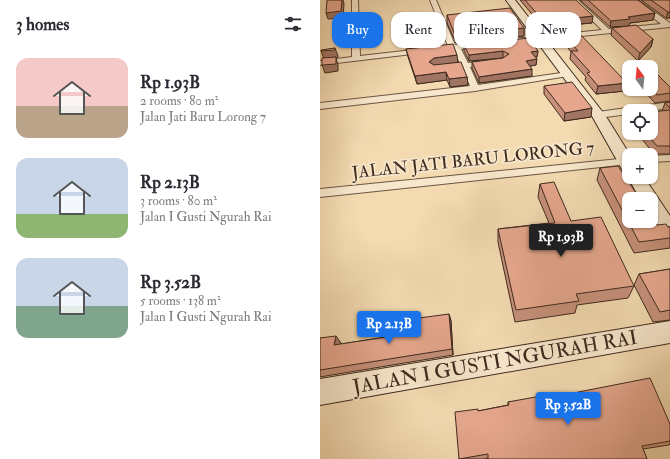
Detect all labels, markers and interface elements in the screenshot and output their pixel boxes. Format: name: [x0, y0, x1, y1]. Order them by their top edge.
chip: Buy: [332, 12, 383, 48]
chip: Rent: [391, 12, 446, 48]
chip: Filters: [454, 12, 518, 48]
chip: New: [526, 12, 581, 48]
icon: filters: [282, 13, 304, 35]
text: 3 homes: [16, 14, 69, 35]
north arrow: [622, 60, 658, 96]
map controls: [622, 60, 658, 228]
text: Rp 1.93B: [140, 72, 200, 93]
icon: home: [48, 74, 96, 122]
text: 2 rooms · 80 m²: [140, 93, 218, 109]
button: locate: [622, 104, 658, 140]
text: Jalan Jati Baru Lorong 7: [140, 109, 266, 125]
street label: JALAN JATI BARU LORONG 7: [350, 137, 596, 184]
button: +: [622, 148, 658, 184]
text: Rp 2.13B: [140, 172, 200, 193]
icon: home: [48, 174, 96, 222]
button: −: [622, 192, 658, 228]
text: 3 rooms · 80 m²: [140, 193, 217, 209]
text: Jalan I Gusti Ngurah Rai: [140, 209, 271, 225]
pin: Rp 1.93B: [520, 224, 602, 258]
text: Rp 1.93B: [538, 229, 584, 245]
text: Rp 3.52B: [140, 272, 201, 293]
icon: home: [48, 274, 96, 322]
text: 5 rooms · 138 m²: [140, 293, 221, 309]
text: Jalan I Gusti Ngurah Rai: [140, 309, 271, 325]
pin: Rp 2.13B: [348, 311, 430, 345]
text: Rp 2.13B: [366, 316, 412, 332]
street label: JALAN I GUSTI NGURAH RAI: [350, 325, 639, 400]
pin: Rp 3.52B: [527, 392, 609, 426]
text: Rp 3.52B: [545, 397, 591, 413]

